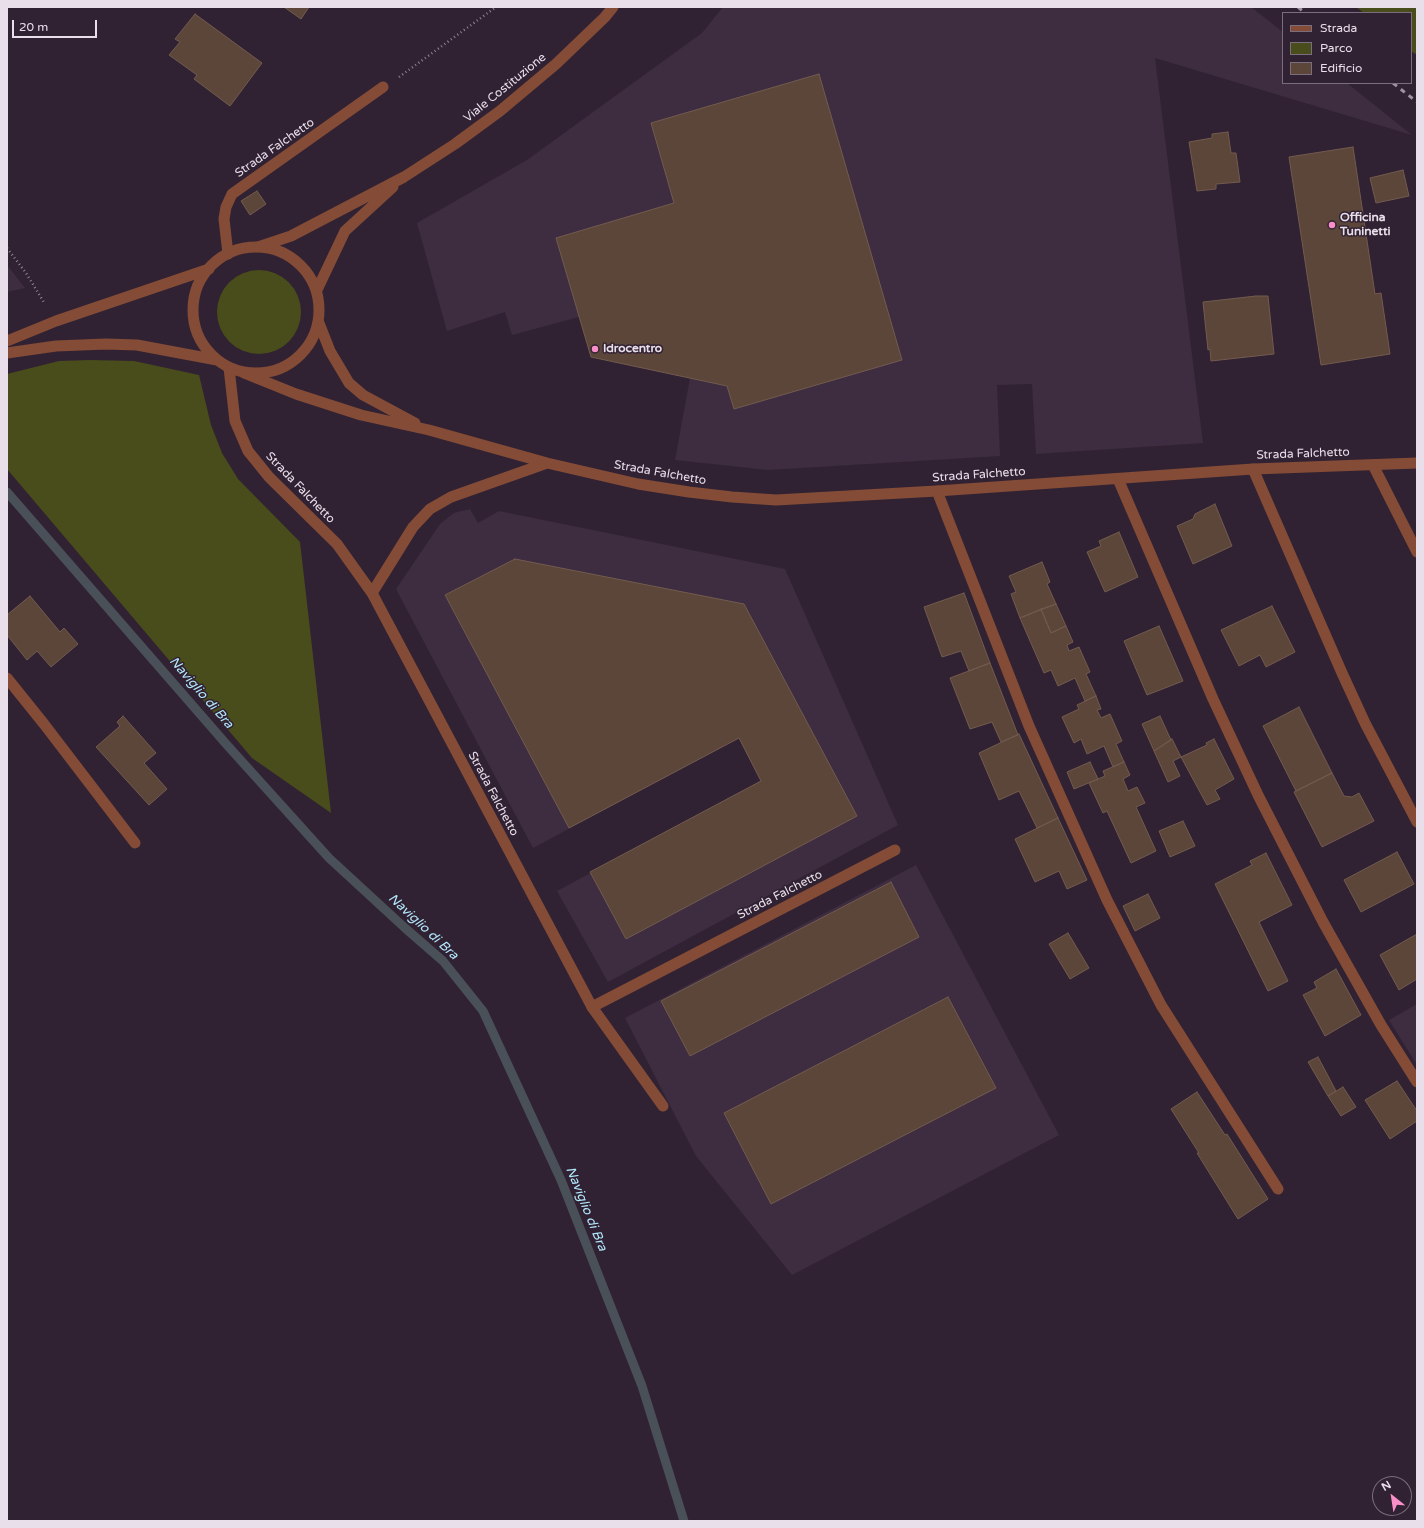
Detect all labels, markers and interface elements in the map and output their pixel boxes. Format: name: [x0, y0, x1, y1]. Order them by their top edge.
scale bar: [14, 12, 99, 38]
legend: [1282, 12, 1412, 84]
text: 20 m: [19, 20, 48, 34]
text: Strada: [1320, 21, 1357, 35]
text: Parco: [1320, 41, 1353, 55]
street label: Viale Costituzione: [461, 50, 549, 126]
text: Edificio: [1320, 61, 1362, 75]
street label: Strada Falchetto: [233, 115, 317, 181]
place label: Officina Tuninetti: [1340, 211, 1390, 239]
marker: Officina Tuninetti: [1327, 220, 1337, 230]
place label: Idrocentro: [603, 342, 662, 356]
marker: Idrocentro: [590, 344, 600, 354]
street label: Strada Falchetto: [1256, 445, 1350, 463]
street label: Strada Falchetto: [262, 449, 338, 527]
street label: Strada Falchetto: [613, 458, 707, 488]
street label: Strada Falchetto: [932, 465, 1026, 485]
water label: Naviglio di Bra: [166, 654, 236, 732]
street label: Strada Falchetto: [465, 749, 521, 839]
street label: Strada Falchetto: [735, 867, 825, 923]
water label: Naviglio di Bra: [385, 891, 461, 963]
water label: Naviglio di Bra: [562, 1164, 610, 1254]
north arrow: [1372, 1476, 1412, 1516]
text: N: [1379, 1478, 1393, 1494]

